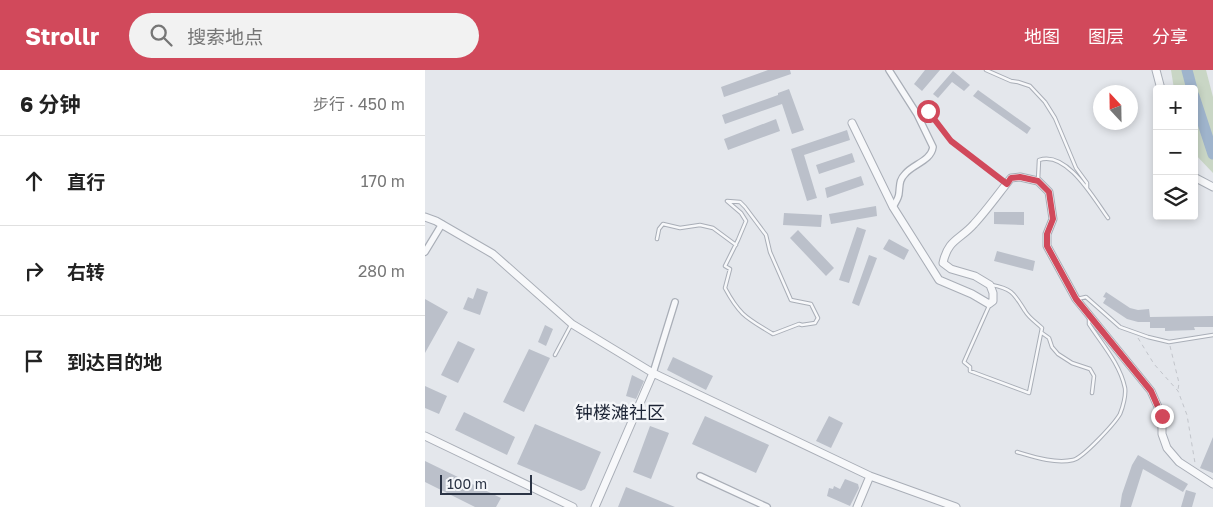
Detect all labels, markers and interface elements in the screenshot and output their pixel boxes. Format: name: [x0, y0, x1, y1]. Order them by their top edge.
search box: [129, 13, 479, 58]
text: Strollr: [25, 21, 99, 50]
icon: search: [147, 21, 175, 49]
text: 搜索地点: [187, 25, 263, 48]
text: 地图: [1024, 25, 1060, 47]
text: 图层: [1088, 25, 1124, 47]
text: 分享: [1152, 25, 1188, 47]
north arrow: [1093, 85, 1138, 130]
map controls: [1153, 85, 1198, 220]
button: +: [1153, 85, 1198, 130]
text: 6 分钟: [20, 91, 81, 117]
text: 步行 · 450 m: [313, 94, 405, 114]
route start: [917, 100, 940, 123]
button: −: [1153, 130, 1198, 175]
icon: ahead: [20, 167, 48, 195]
text: 直行: [67, 170, 105, 193]
text: 170 m: [361, 171, 405, 191]
button: layers: [1153, 175, 1198, 220]
icon: right: [20, 257, 48, 285]
text: 右转: [67, 260, 105, 283]
text: 280 m: [358, 261, 405, 281]
icon: arrive: [20, 347, 48, 375]
text: 到达目的地: [67, 350, 162, 373]
district label: 钟楼滩社区: [575, 401, 665, 423]
route end: [1151, 405, 1174, 428]
scale bar: [440, 472, 533, 495]
text: 100 m: [447, 475, 487, 492]

